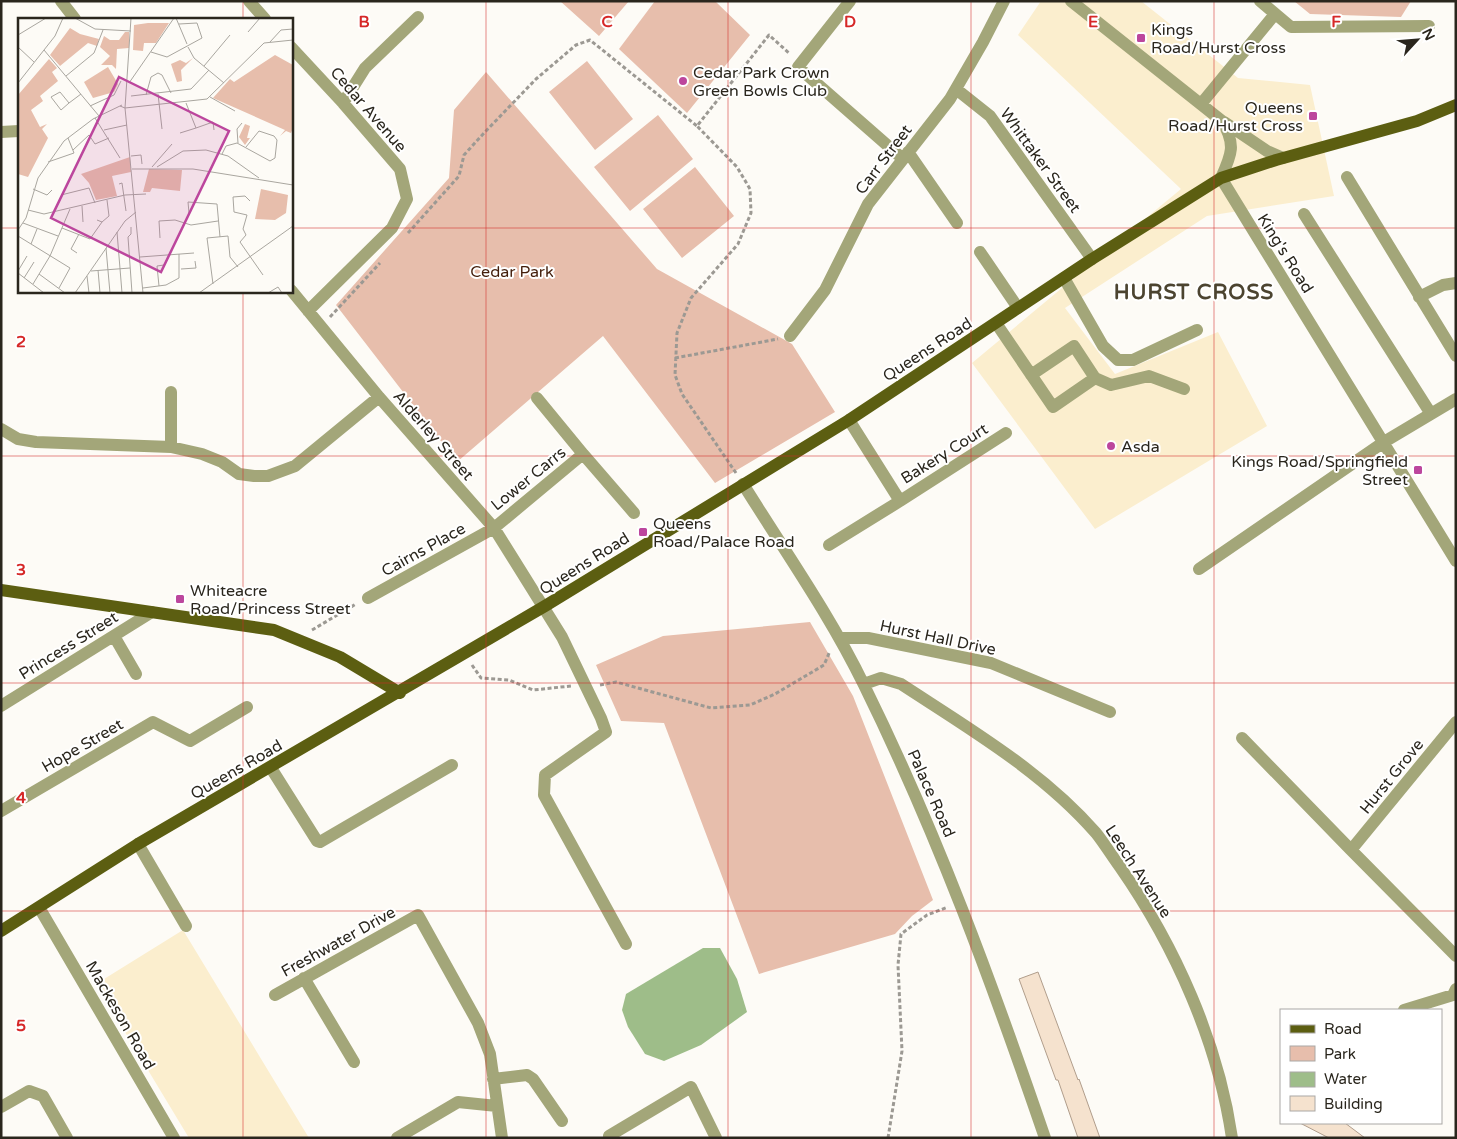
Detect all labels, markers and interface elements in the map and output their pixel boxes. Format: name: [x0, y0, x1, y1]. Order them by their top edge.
text: B: [358, 12, 370, 32]
text: C: [601, 12, 613, 32]
text: D: [844, 12, 856, 32]
text: E: [1088, 12, 1098, 32]
text: F: [1331, 12, 1341, 32]
north arrow: [1392, 15, 1442, 65]
inset map: [18, 18, 292, 292]
place label: Kings Road/Hurst Cross: [1151, 20, 1286, 58]
text: N: [1418, 26, 1438, 43]
marker: Kings Road/Hurst Cross: [1135, 32, 1147, 44]
street label: Cedar Avenue: [326, 63, 411, 156]
place label: Cedar Park Crown Green Bowls Club: [693, 63, 830, 101]
marker: Cedar Park Crown Green Bowls Club: [677, 75, 689, 87]
place label: Queens Road/Hurst Cross: [1168, 98, 1303, 136]
street label: Whittaker Street: [995, 104, 1085, 217]
marker: Queens Road/Hurst Cross: [1307, 110, 1319, 122]
street label: Carr Street: [851, 121, 917, 198]
street label: King's Road: [1253, 210, 1318, 297]
park label: Cedar Park: [470, 262, 554, 282]
district label: HURST CROSS: [1114, 280, 1274, 305]
street label: Queens Road: [879, 314, 976, 386]
text: 2: [16, 332, 26, 352]
street label: Alderley Street: [389, 387, 478, 485]
street label: Bakery Court: [897, 419, 992, 489]
place label: Asda: [1121, 437, 1160, 457]
marker: Asda: [1105, 440, 1117, 452]
street label: Lower Carrs: [487, 442, 570, 515]
place label: Kings Road/Springfield Street: [1231, 452, 1408, 490]
marker: Kings Road/Springfield Street: [1412, 464, 1424, 476]
place label: Queens Road/Palace Road: [653, 514, 795, 552]
street label: Cairns Place: [378, 519, 469, 581]
marker: Queens Road/Palace Road: [637, 526, 649, 538]
street label: Queens Road: [536, 528, 633, 599]
text: 3: [16, 560, 26, 580]
place label: Whiteacre Road/Princess Street: [190, 581, 351, 619]
marker: Whiteacre Road/Princess Street: [174, 593, 186, 605]
street label: Princess Street: [15, 607, 122, 684]
street label: Hurst Hall Drive: [878, 616, 998, 660]
street label: Hope Street: [38, 715, 127, 777]
street label: Hurst Grove: [1355, 735, 1428, 818]
street label: Queens Road: [187, 736, 286, 804]
street label: Palace Road: [903, 746, 959, 841]
text: 4: [16, 788, 26, 808]
street label: Leech Avenue: [1101, 821, 1176, 922]
street label: Freshwater Drive: [278, 902, 399, 982]
street label: Mackeson Road: [81, 958, 159, 1073]
legend: [1280, 1009, 1442, 1124]
text: 5: [16, 1016, 26, 1036]
text: Road: [1324, 1020, 1362, 1038]
text: Park: [1324, 1045, 1356, 1063]
text: Water: [1324, 1070, 1367, 1088]
text: Building: [1324, 1095, 1383, 1113]

